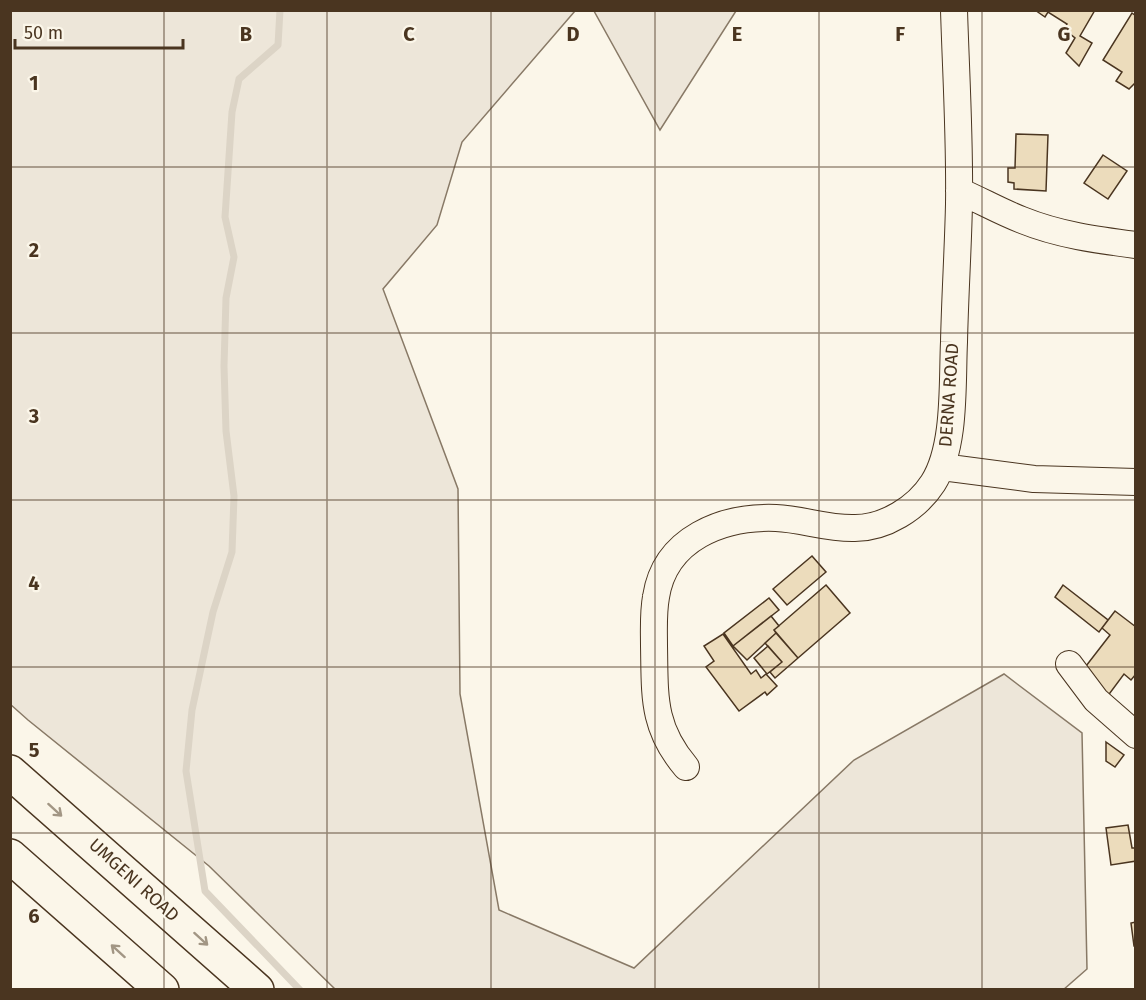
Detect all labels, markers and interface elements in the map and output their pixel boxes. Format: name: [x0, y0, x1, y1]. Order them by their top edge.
scale bar: [15, 12, 183, 50]
text: 50 m: [24, 22, 63, 44]
text: B: [240, 22, 252, 46]
text: C: [403, 22, 415, 46]
text: D: [566, 22, 580, 46]
text: E: [732, 22, 742, 46]
text: F: [895, 22, 905, 46]
text: G: [1058, 22, 1070, 46]
text: 1: [29, 71, 39, 95]
text: 2: [29, 238, 39, 262]
street label: DERNA ROAD: [934, 342, 964, 448]
text: 3: [28, 404, 39, 428]
text: 4: [28, 571, 40, 595]
text: 5: [29, 738, 40, 762]
one-way arrow: [47, 803, 62, 817]
street label: UMGENI ROAD: [84, 834, 184, 926]
text: 6: [28, 904, 40, 928]
one-way arrow: [193, 932, 208, 946]
one-way arrow: [111, 944, 126, 958]

